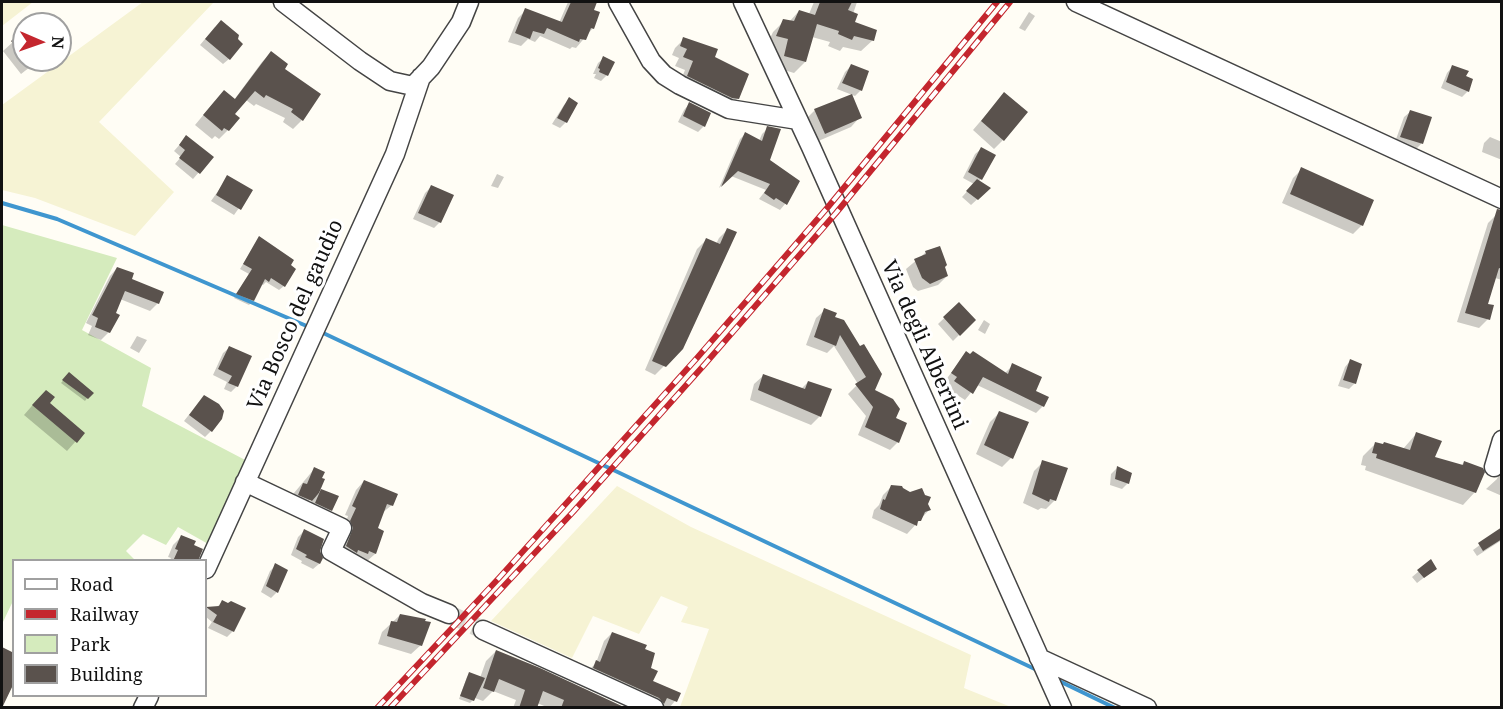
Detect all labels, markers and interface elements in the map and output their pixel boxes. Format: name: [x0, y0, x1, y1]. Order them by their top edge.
north arrow: [12, 12, 72, 72]
text: N: [47, 36, 69, 49]
street label: Via Bosco del gaudio: [243, 216, 349, 414]
street label: Via degli Albertini: [875, 257, 973, 433]
legend: [12, 559, 207, 697]
text: Road: [70, 572, 113, 596]
text: Railway: [70, 602, 139, 626]
text: Park: [70, 632, 110, 656]
text: Building: [70, 662, 143, 686]

